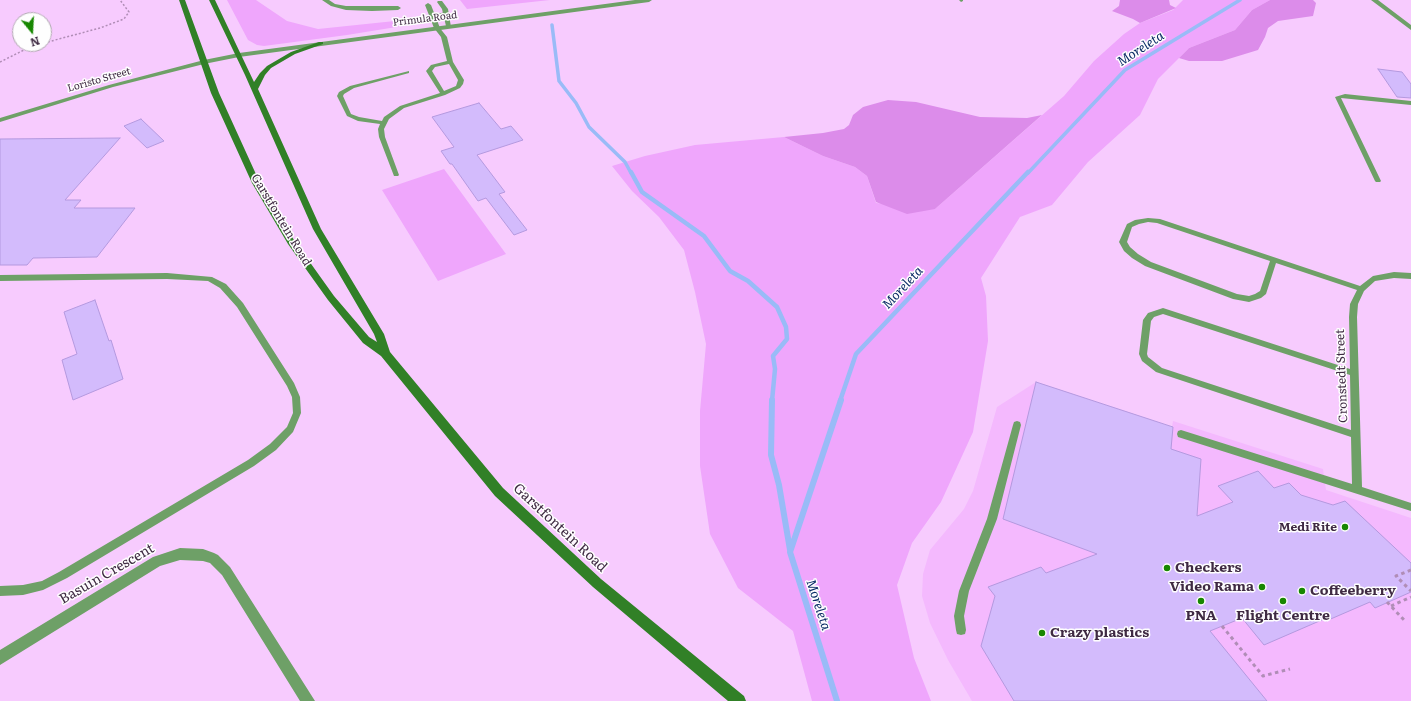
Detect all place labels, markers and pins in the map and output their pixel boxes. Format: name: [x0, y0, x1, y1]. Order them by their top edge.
place label: Medi Rite: [1279, 520, 1337, 534]
marker: Medi Rite: [1340, 522, 1350, 532]
place label: Checkers: [1175, 560, 1241, 576]
marker: Checkers: [1162, 563, 1172, 573]
place label: Video Rama: [1170, 579, 1254, 595]
marker: Video Rama: [1257, 582, 1267, 592]
place label: Coffeeberry: [1310, 583, 1396, 599]
marker: Coffeeberry: [1297, 586, 1307, 596]
marker: PNA: [1196, 596, 1206, 606]
marker: Flight Centre: [1278, 596, 1288, 606]
place label: PNA: [1186, 608, 1216, 624]
place label: Flight Centre: [1236, 608, 1330, 624]
place label: Crazy plastics: [1050, 625, 1149, 641]
marker: Crazy plastics: [1037, 628, 1047, 638]

